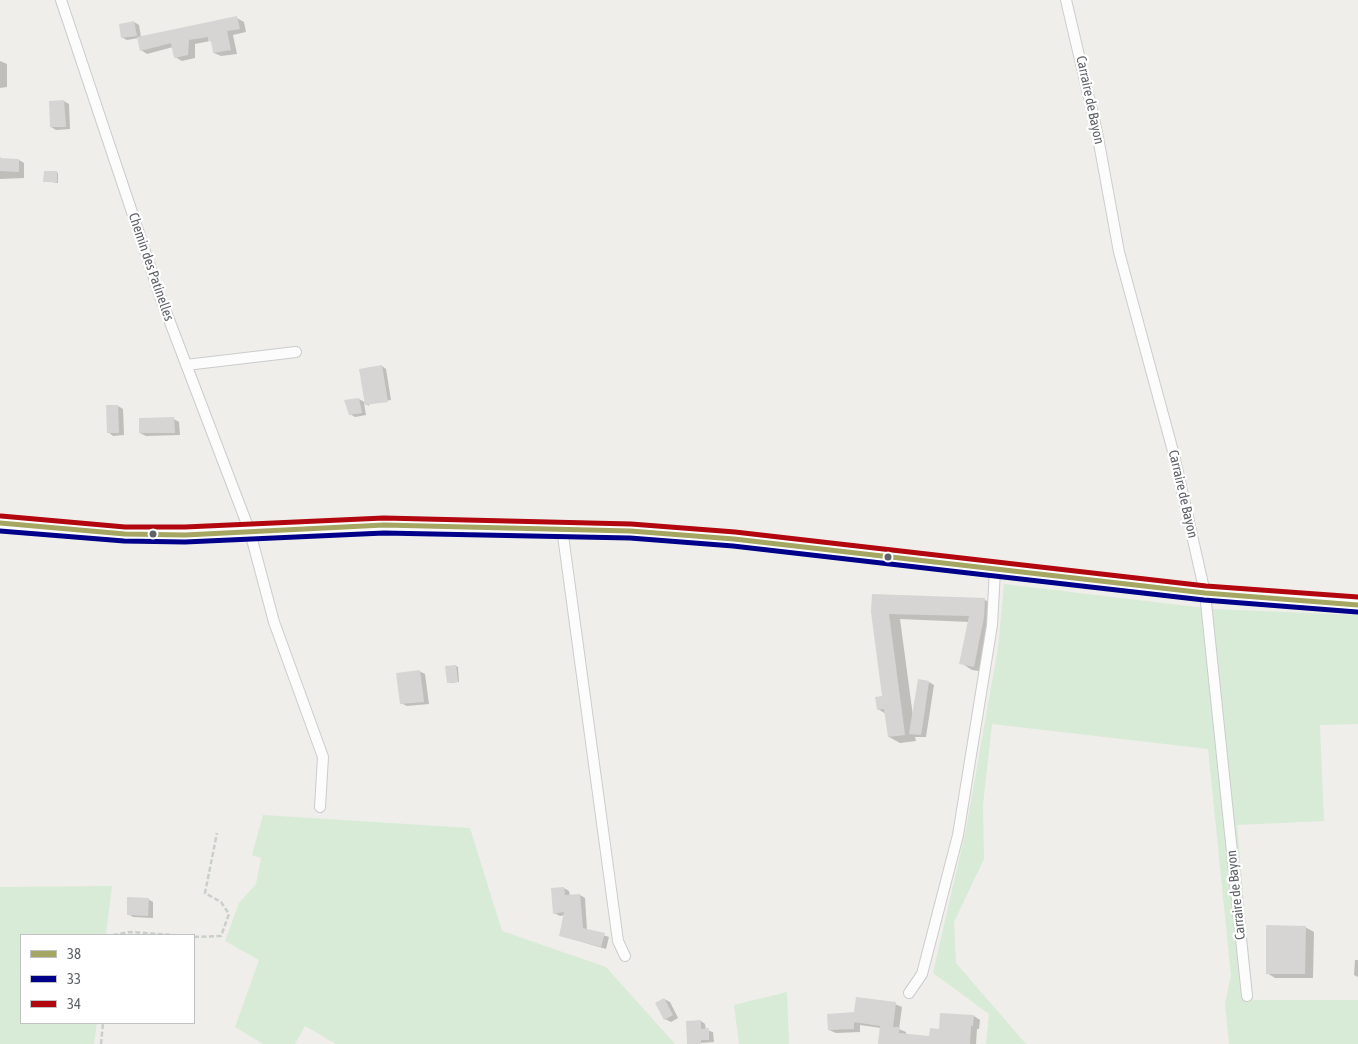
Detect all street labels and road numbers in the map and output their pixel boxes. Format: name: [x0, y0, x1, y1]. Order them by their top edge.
street label: Carraire de Bayon: [1072, 54, 1108, 146]
street label: Chemin des Patinelles: [125, 211, 177, 323]
street label: Carraire de Bayon: [1165, 448, 1201, 540]
street label: Carraire de Bayon: [1223, 849, 1249, 941]

